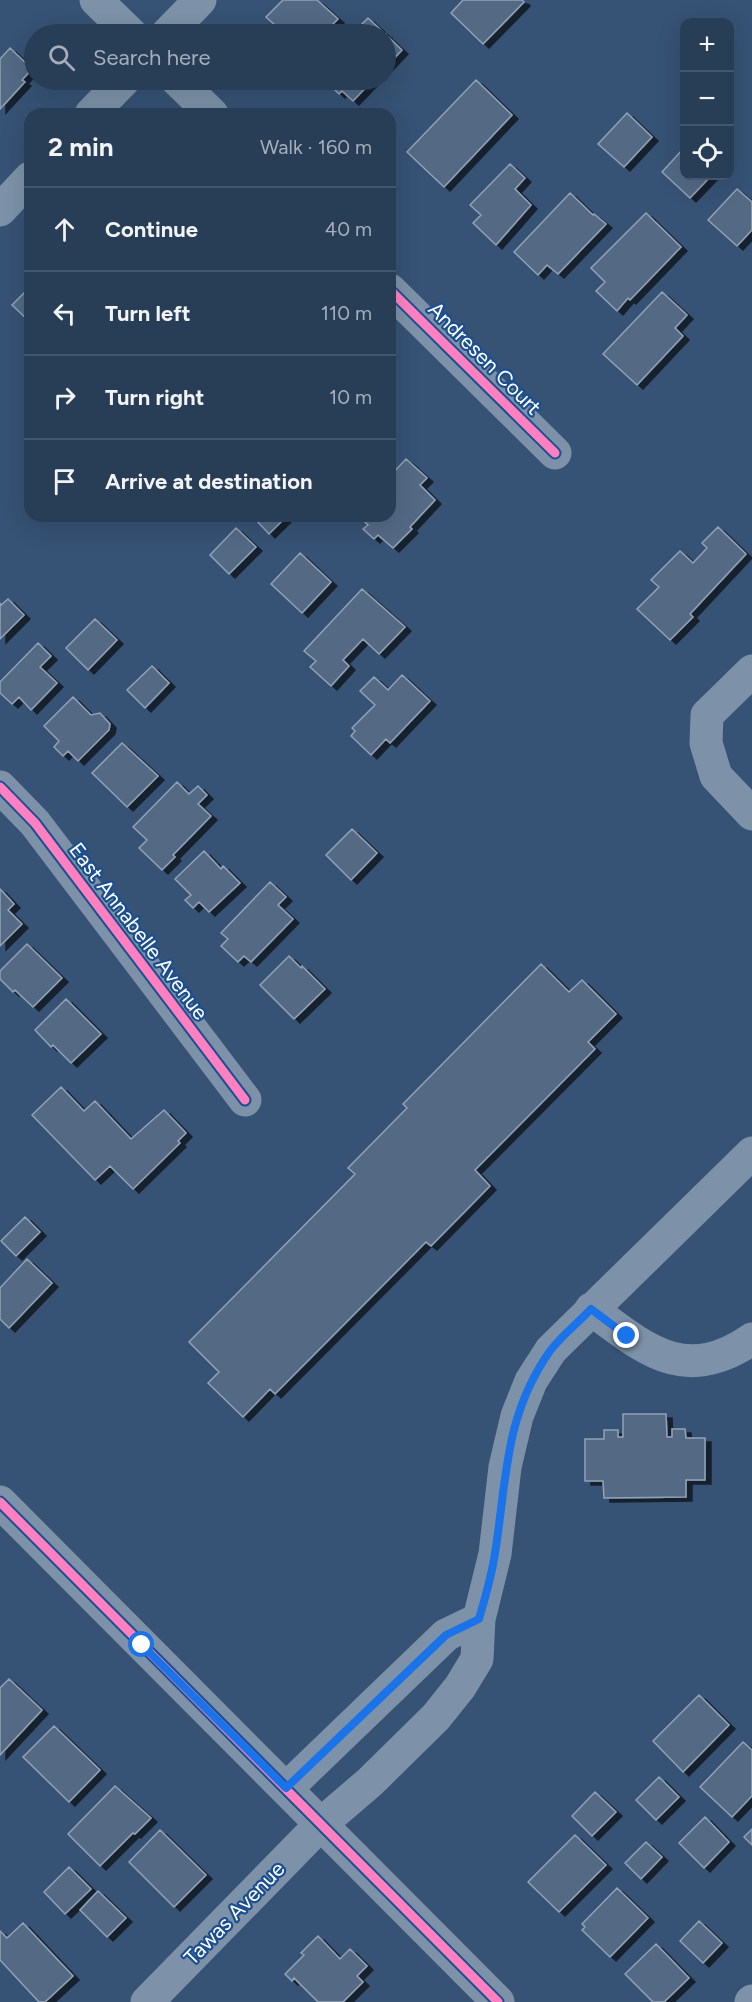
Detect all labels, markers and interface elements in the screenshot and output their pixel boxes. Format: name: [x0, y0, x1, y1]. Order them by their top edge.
map controls: [680, 18, 734, 180]
button: +: [680, 18, 734, 72]
search box: [24, 24, 396, 90]
icon: search: [45, 41, 78, 74]
text: Search here: [93, 44, 211, 71]
button: −: [680, 72, 734, 126]
button: locate: [680, 126, 734, 180]
text: 2 min: [48, 131, 114, 163]
text: Walk · 160 m: [260, 135, 372, 159]
icon: ahead: [48, 213, 81, 246]
text: Continue: [105, 216, 198, 243]
text: 40 m: [325, 217, 372, 241]
street label: Andresen Court: [423, 296, 547, 420]
icon: left: [48, 297, 81, 330]
text: Turn left: [105, 300, 191, 327]
text: 110 m: [321, 301, 372, 325]
icon: right: [48, 381, 81, 414]
text: Turn right: [105, 384, 204, 411]
text: 10 m: [329, 385, 372, 409]
icon: arrive: [48, 465, 81, 498]
text: Arrive at destination: [105, 468, 313, 495]
street label: East Annabelle Avenue: [64, 838, 214, 1024]
route end: [613, 1322, 639, 1348]
route start: [128, 1631, 154, 1657]
street label: Tawas Avenue: [179, 1856, 289, 1970]

